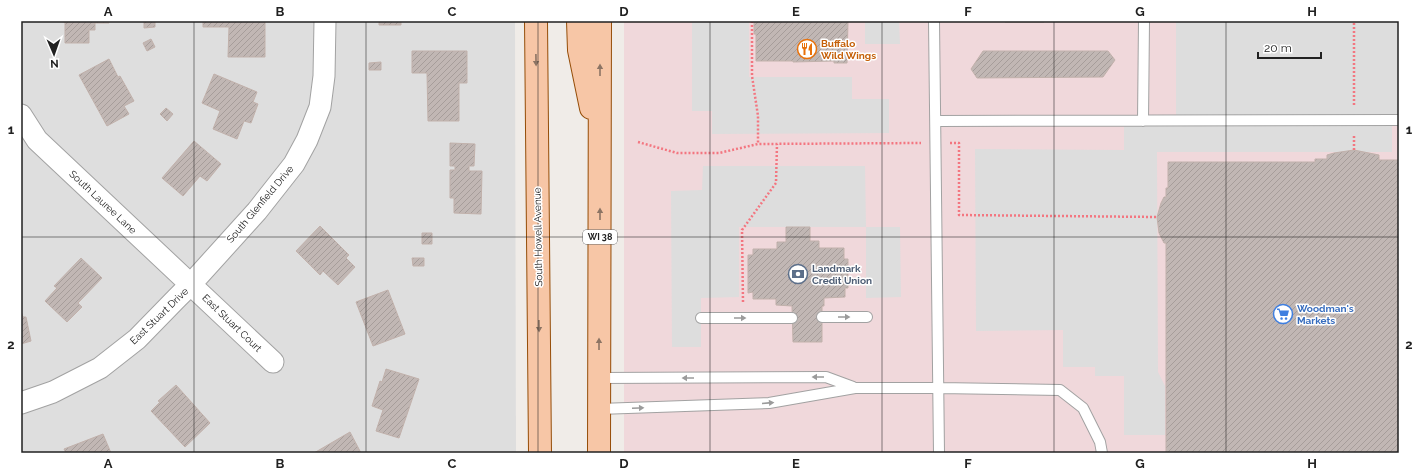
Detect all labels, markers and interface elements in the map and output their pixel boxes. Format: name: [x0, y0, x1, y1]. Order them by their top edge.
text: A: [104, 4, 113, 19]
text: B: [276, 4, 285, 19]
text: C: [448, 4, 457, 19]
text: D: [619, 4, 629, 19]
text: E: [792, 4, 800, 19]
text: F: [964, 4, 972, 19]
text: G: [1135, 4, 1145, 19]
text: H: [1307, 4, 1317, 19]
north arrow: [34, 34, 74, 74]
scale bar: [1258, 34, 1321, 60]
restaurant icon: Buffalo Wild Wings: [796, 38, 818, 60]
place label: Buffalo Wild Wings: [821, 38, 876, 61]
text: 20 m: [1264, 41, 1292, 55]
one-way arrow: [533, 54, 540, 66]
text: N: [50, 57, 59, 70]
one-way arrow: [597, 63, 603, 76]
text: 1: [8, 122, 15, 137]
text: 1: [1406, 122, 1413, 137]
street label: South Glenfield Drive: [224, 163, 296, 245]
street label: South Lauree Lane: [67, 168, 139, 236]
street label: South Howell Avenue: [532, 187, 544, 287]
one-way arrow: [597, 207, 603, 220]
road number: WI 38: [583, 230, 617, 244]
bank icon: Landmark Credit Union: [787, 263, 809, 285]
place label: Landmark Credit Union: [812, 263, 872, 286]
street label: East Stuart Drive: [128, 285, 190, 346]
street label: East Stuart Court: [200, 292, 264, 354]
supermarket icon: Woodman's Markets: [1272, 303, 1294, 325]
place label: Woodman's Markets: [1297, 303, 1354, 326]
one-way arrow: [838, 314, 851, 320]
one-way arrow: [734, 315, 747, 321]
one-way arrow: [536, 320, 542, 333]
text: 2: [7, 337, 15, 352]
one-way arrow: [596, 337, 602, 350]
text: 2: [1405, 337, 1413, 352]
one-way arrow: [811, 374, 824, 380]
one-way arrow: [681, 375, 694, 381]
one-way arrow: [762, 399, 774, 406]
one-way arrow: [632, 404, 644, 411]
text: A: [104, 456, 113, 471]
text: B: [276, 456, 285, 471]
text: C: [448, 456, 457, 471]
text: D: [619, 456, 629, 471]
text: E: [792, 456, 800, 471]
text: F: [964, 456, 972, 471]
text: G: [1135, 456, 1145, 471]
text: H: [1307, 456, 1317, 471]

